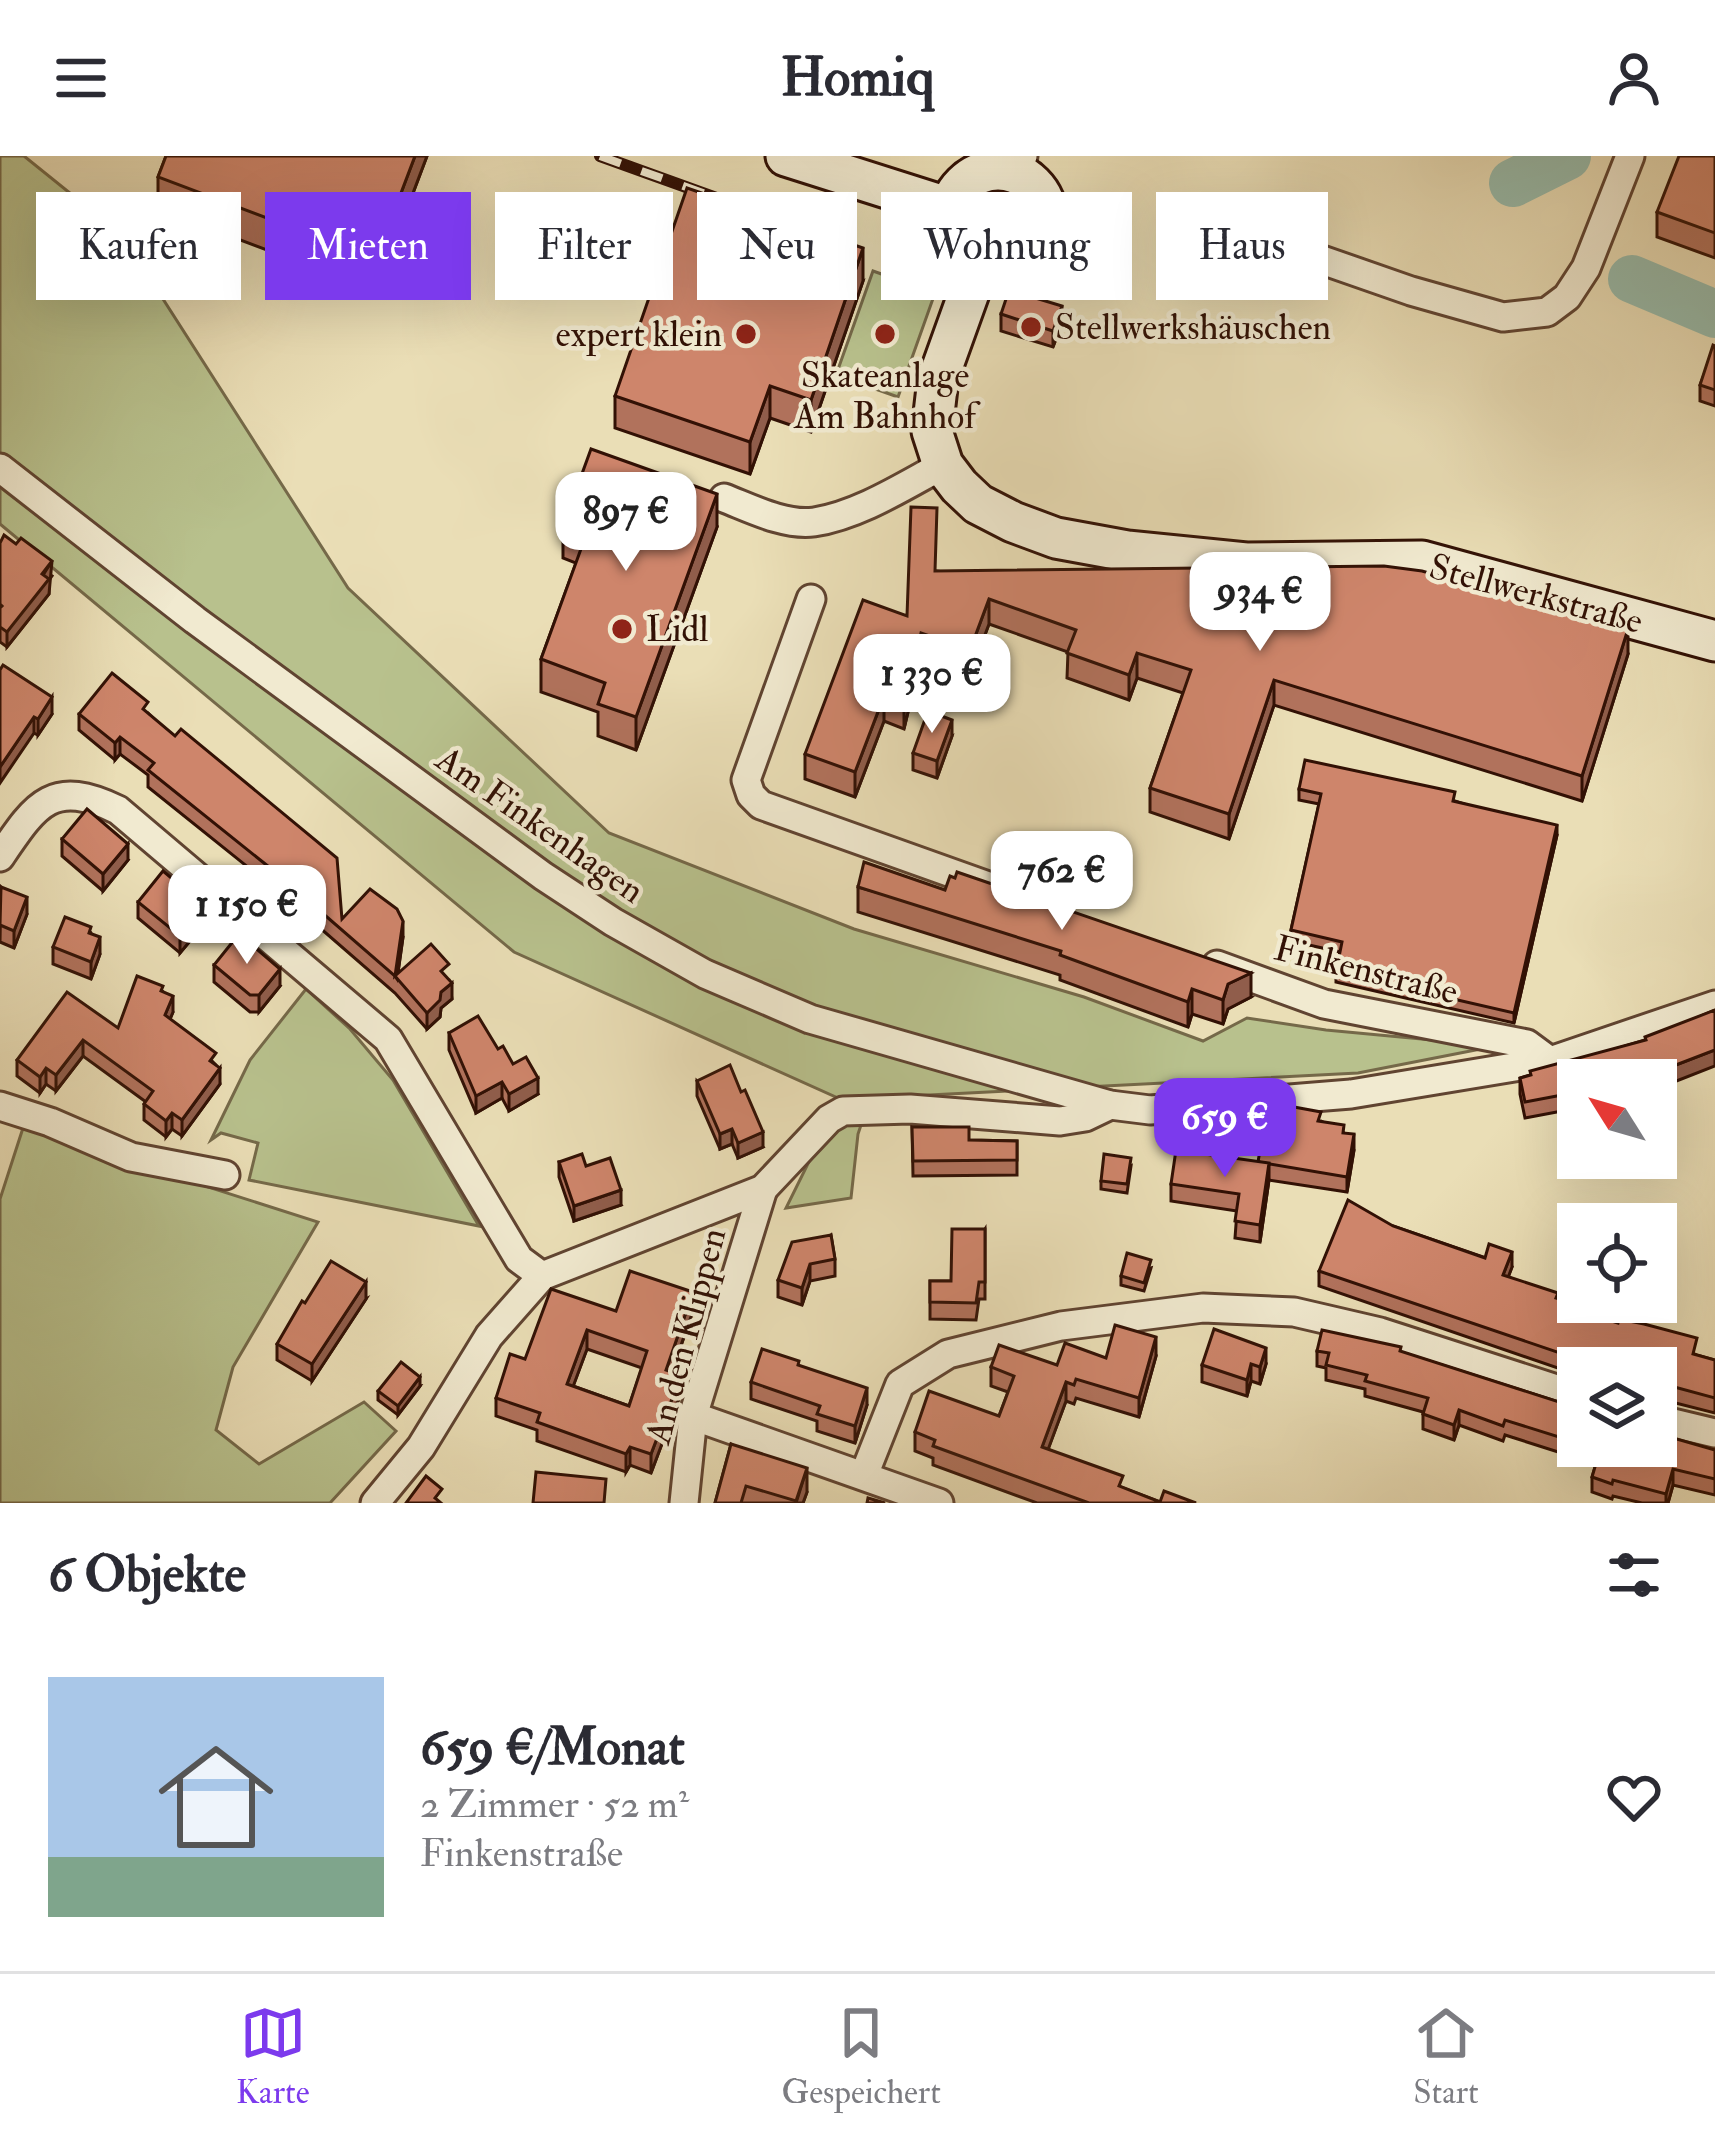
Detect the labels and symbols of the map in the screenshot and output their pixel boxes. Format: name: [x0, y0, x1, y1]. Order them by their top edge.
place label: Stellwerkshäuschen: [1055, 305, 1331, 350]
place label: expert klein: [556, 312, 722, 357]
marker: Stellwerkshäuschen: [1018, 314, 1044, 340]
marker: expert klein: [733, 321, 759, 347]
marker: Skateanlage Am Bahnhof: [872, 321, 898, 347]
place label: Skateanlage Am Bahnhof: [793, 353, 981, 439]
pin: 897 €: [542, 472, 710, 574]
street label: Stellwerkstraße: [1424, 544, 1648, 644]
pin: 934 €: [1176, 552, 1344, 654]
place label: Lidl: [646, 607, 708, 652]
marker: Lidl: [609, 616, 635, 642]
pin: 1 330 €: [821, 634, 1043, 736]
street label: Am Finkenhagen: [426, 736, 653, 913]
pin: 762 €: [978, 831, 1146, 933]
pin: 1 150 €: [136, 865, 358, 967]
street label: Finkenstraße: [1270, 925, 1462, 1015]
north arrow: [1557, 1059, 1677, 1179]
pin: 659 €: [1141, 1078, 1309, 1180]
street label: An den Klippen: [635, 1223, 736, 1450]

